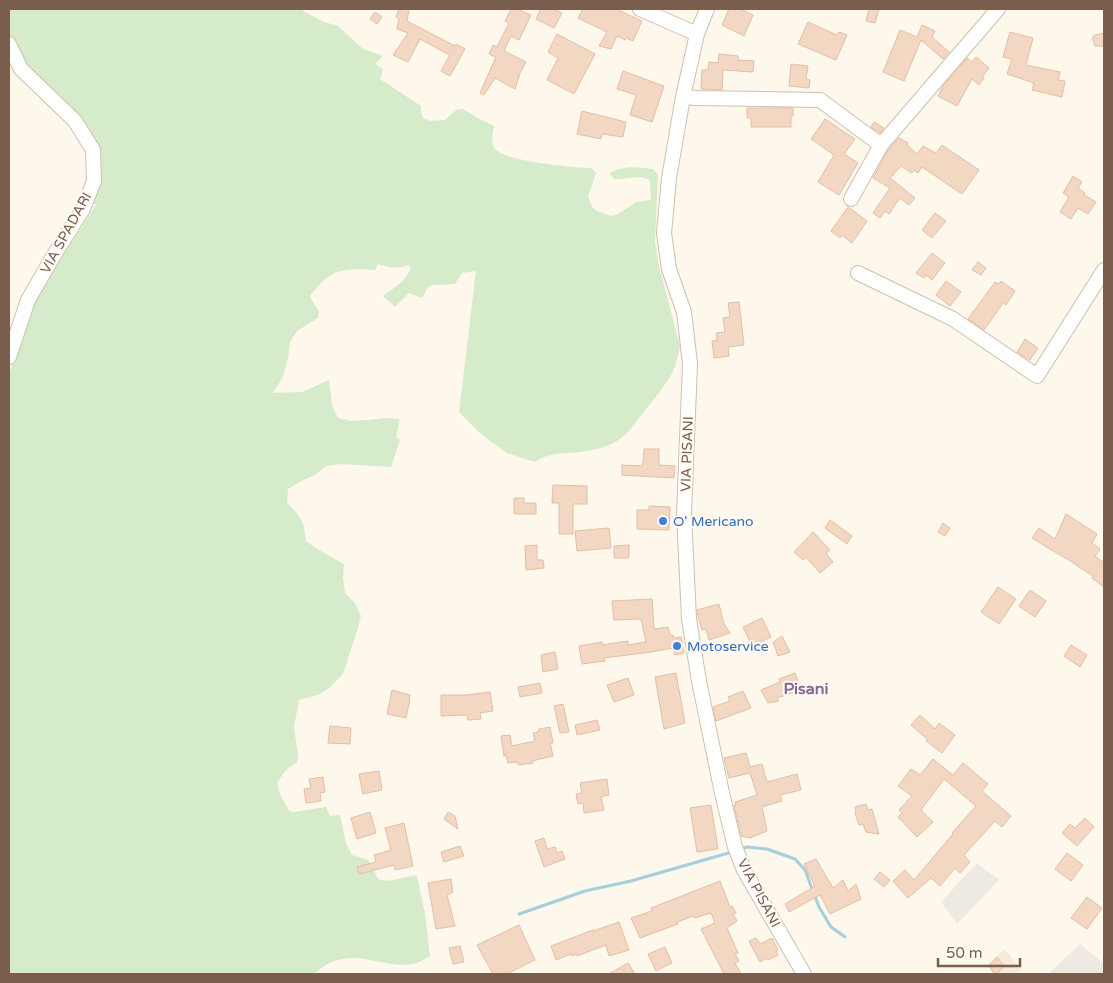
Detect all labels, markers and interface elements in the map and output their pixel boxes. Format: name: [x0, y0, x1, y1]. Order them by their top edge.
street label: VIA SPADARI: [37, 189, 95, 277]
street label: VIA PISANI: [677, 416, 697, 492]
place label: O' Mericano: [673, 513, 754, 530]
marker: O' Mericano: [657, 515, 669, 527]
place label: Motoservice: [687, 638, 769, 655]
marker: Motoservice: [671, 640, 683, 652]
district label: Pisani: [783, 679, 829, 699]
street label: VIA PISANI: [734, 856, 784, 930]
scale bar: [938, 936, 1020, 968]
text: 50 m: [946, 944, 983, 962]

